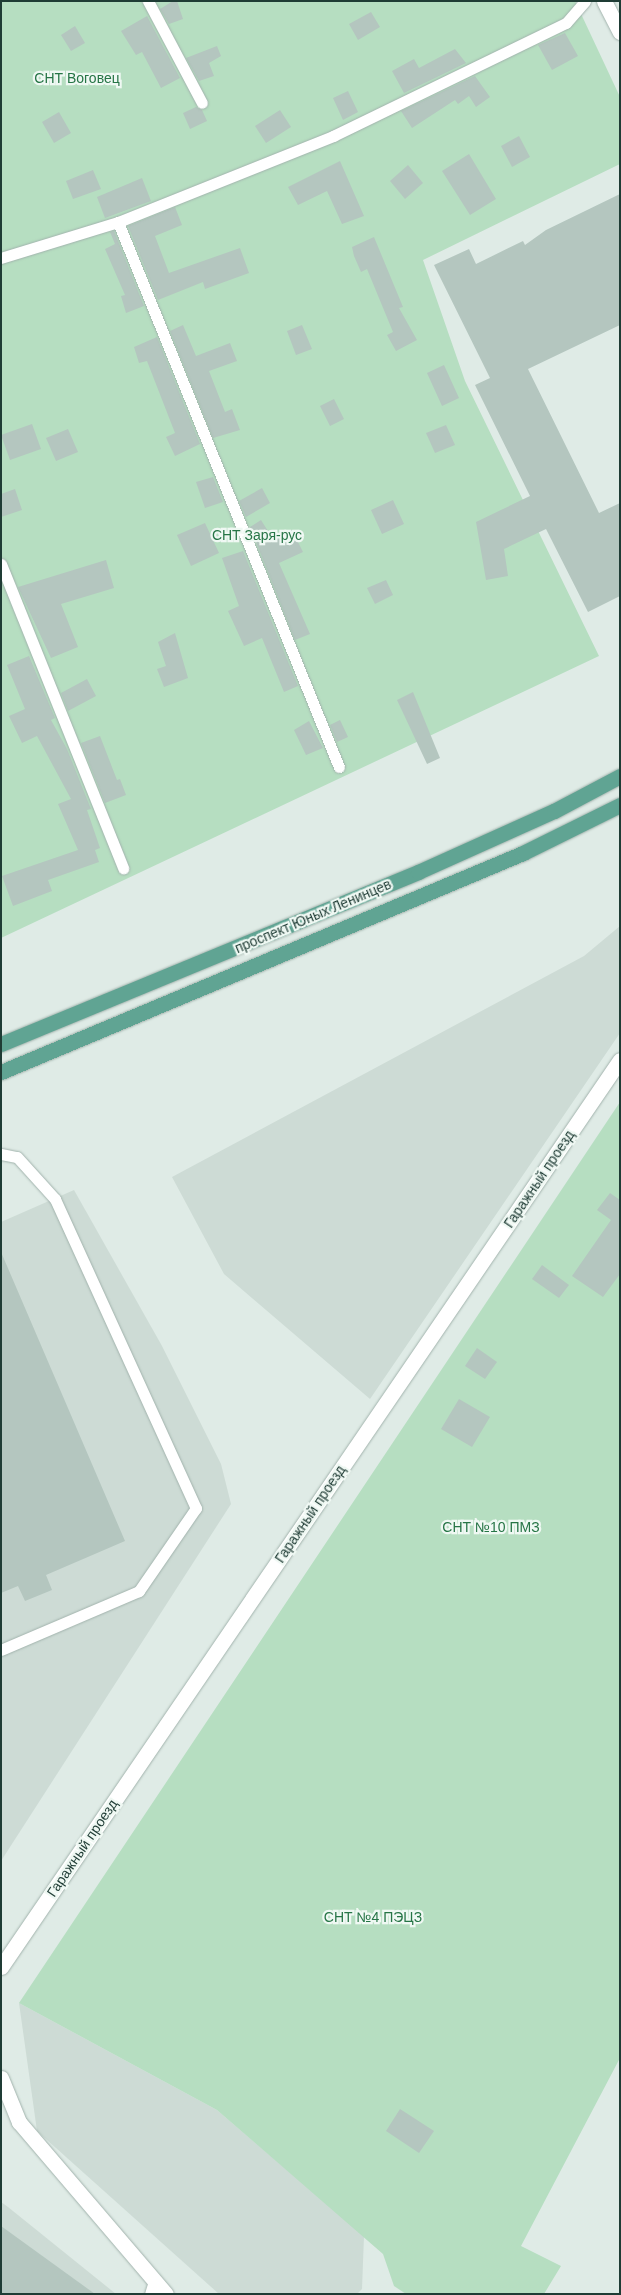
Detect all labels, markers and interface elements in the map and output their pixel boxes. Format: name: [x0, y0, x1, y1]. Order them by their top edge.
park label: СНТ Воговец: [34, 70, 120, 86]
park label: СНТ Заря-рус: [212, 527, 302, 543]
street label: проспект Юных Ленинцев: [232, 875, 394, 957]
street label: Гаражный проезд: [500, 1127, 578, 1231]
street label: Гаражный проезд: [271, 1462, 349, 1566]
park label: СНТ №10 ПМЗ: [442, 1519, 540, 1535]
street label: Гаражный проезд: [43, 1796, 121, 1900]
park label: СНТ №4 ПЭЦЗ: [324, 1909, 422, 1925]

